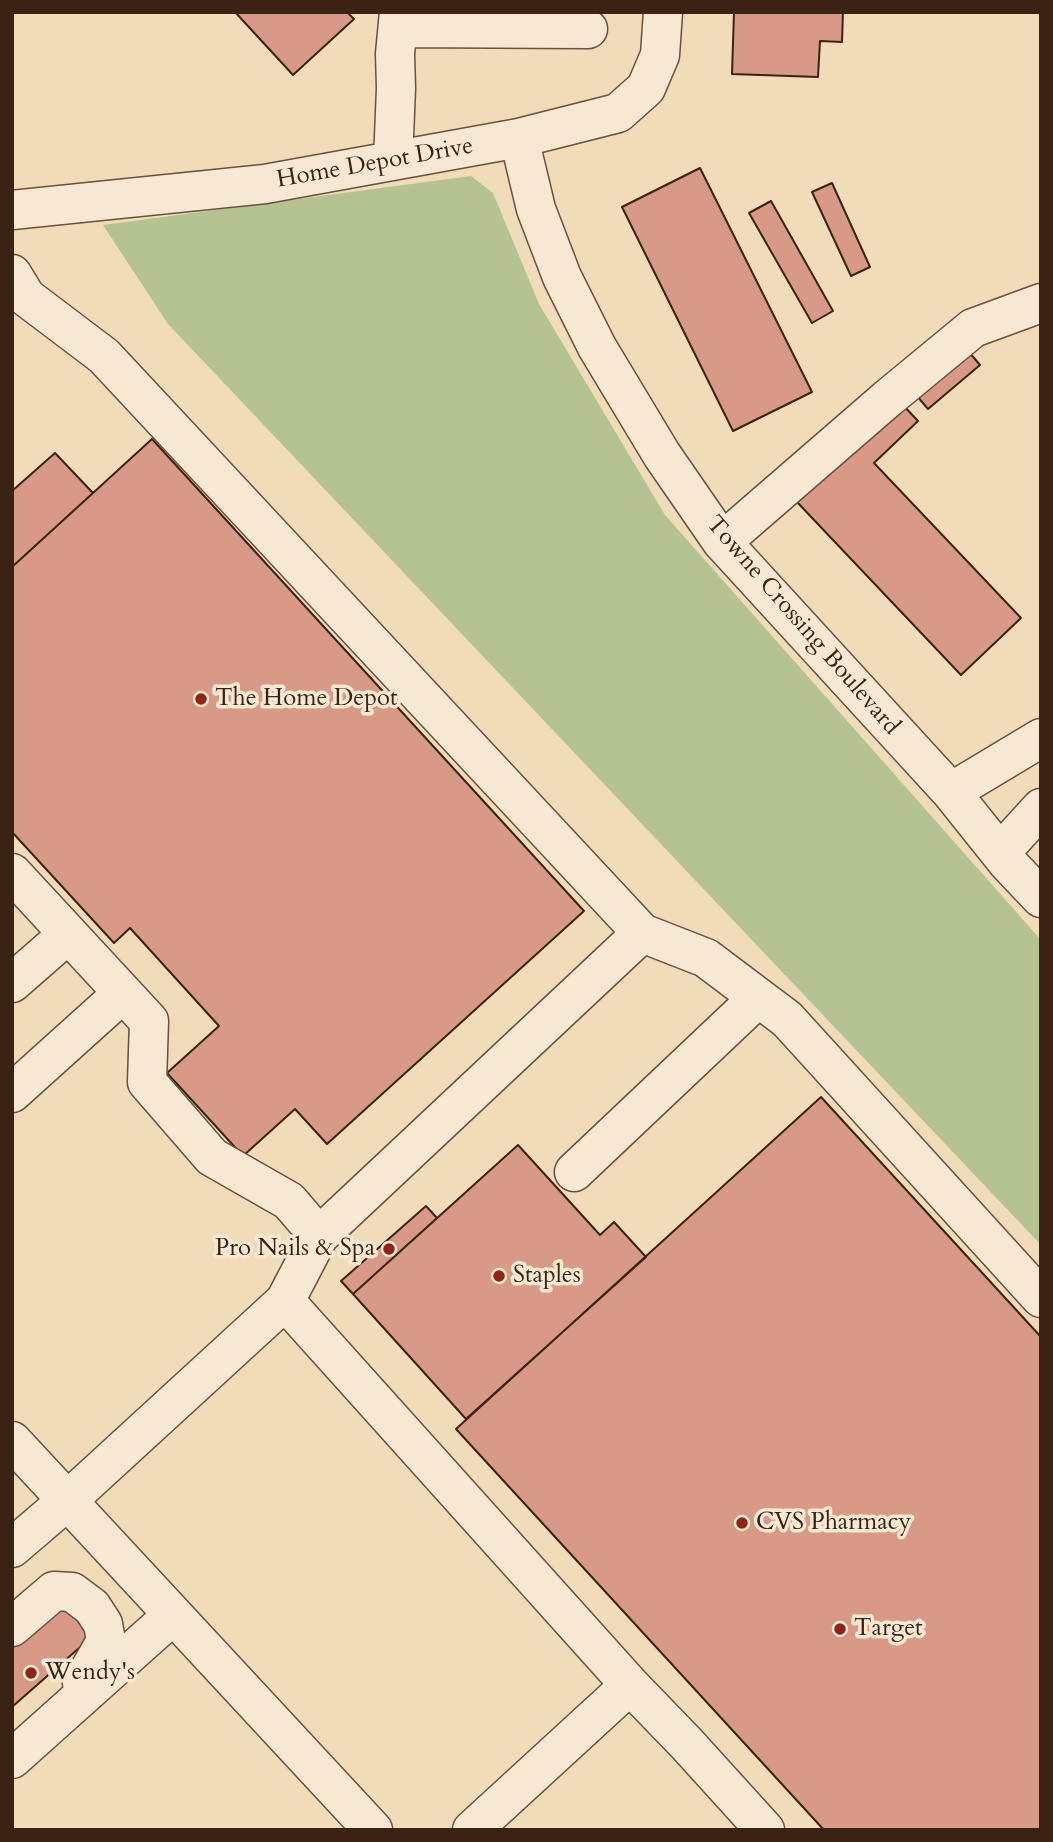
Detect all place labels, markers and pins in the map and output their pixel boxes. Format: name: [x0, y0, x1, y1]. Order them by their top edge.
place label: The Home Depot: [215, 685, 398, 713]
marker: The Home Depot: [193, 691, 209, 707]
place label: Pro Nails & Spa: [215, 1235, 375, 1263]
marker: Pro Nails & Spa: [381, 1241, 397, 1257]
place label: Staples: [513, 1262, 581, 1290]
marker: Staples: [491, 1268, 507, 1284]
place label: CVS Pharmacy: [756, 1509, 911, 1537]
marker: CVS Pharmacy: [734, 1515, 750, 1531]
place label: Target: [854, 1615, 923, 1643]
marker: Target: [832, 1621, 848, 1637]
place label: Wendy's: [45, 1659, 135, 1687]
marker: Wendy's: [23, 1665, 39, 1681]

